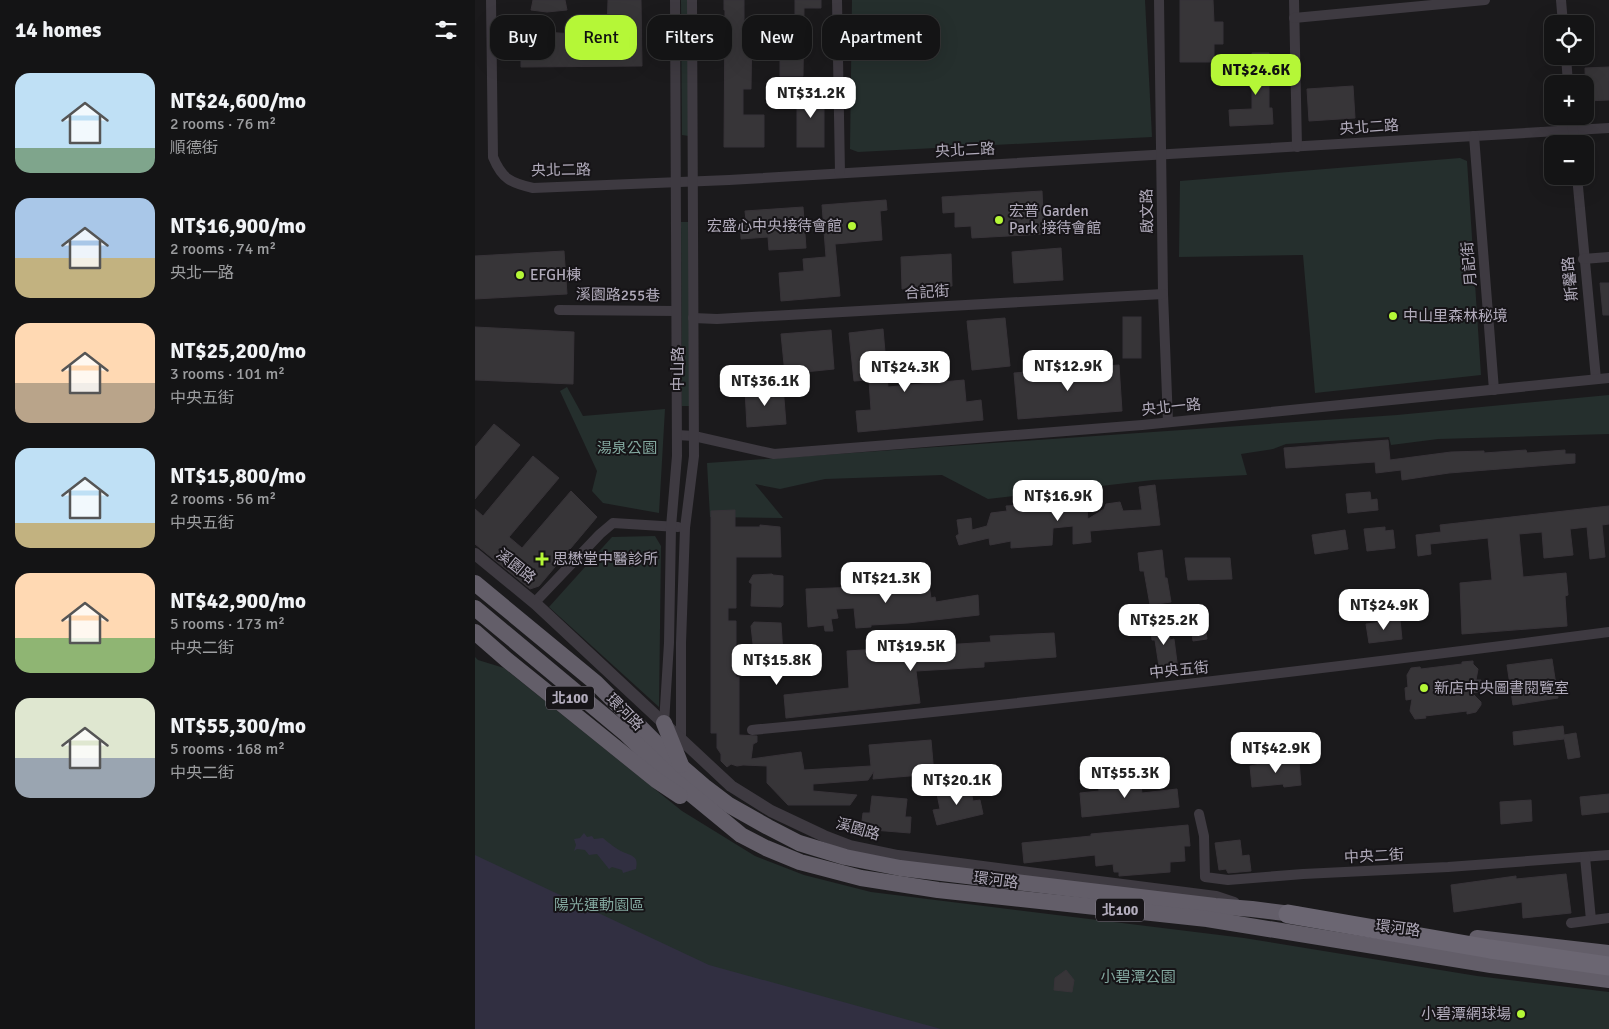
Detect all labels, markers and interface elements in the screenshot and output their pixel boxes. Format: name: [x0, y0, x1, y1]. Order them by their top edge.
chip: Buy: [490, 15, 555, 60]
chip: Rent: [565, 15, 637, 60]
chip: Filters: [647, 15, 732, 60]
chip: New: [742, 15, 812, 60]
chip: Apartment: [822, 15, 940, 60]
map controls: [1544, 15, 1594, 185]
button: locate: [1544, 15, 1594, 65]
icon: filters: [432, 16, 460, 44]
text: 14 homes: [15, 17, 101, 43]
pin: NT$24.6K: [1204, 54, 1308, 96]
text: NT$24.6K: [1222, 60, 1290, 80]
button: +: [1544, 75, 1594, 125]
pin: NT$31.2K: [759, 76, 863, 119]
text: NT$31.2K: [777, 83, 845, 103]
text: NT$24,600/mo: [170, 88, 306, 114]
icon: home: [55, 93, 115, 153]
text: 2 rooms · 76 m²: [170, 114, 276, 134]
street label: 央北二路: [1338, 116, 1400, 138]
button: −: [1544, 135, 1594, 185]
text: 順德街: [170, 138, 218, 158]
street label: 央北二路: [935, 139, 995, 161]
street label: 央北二路: [531, 160, 591, 180]
street label: 啟文路: [1138, 188, 1156, 234]
place label: 宏普 Garden Park 接待會館: [1009, 202, 1101, 237]
text: NT$16,900/mo: [170, 213, 306, 239]
marker: 宏普 Garden Park 接待會館: [993, 214, 1005, 226]
place label: 宏盛心中央接待會館: [707, 217, 842, 235]
icon: home: [55, 218, 115, 278]
marker: 宏盛心中央接待會館: [846, 220, 858, 232]
text: 2 rooms · 74 m²: [170, 239, 276, 259]
street label: 月記街: [1458, 241, 1480, 287]
street label: 斯馨路: [1559, 256, 1581, 302]
text: 央北一路: [170, 263, 234, 283]
place label: EFGH棟: [530, 266, 581, 284]
marker: EFGH棟: [514, 269, 526, 281]
street label: 合記街: [904, 282, 950, 302]
street label: 溪園路255巷: [576, 285, 660, 305]
place label: 中山里森林秘境: [1403, 307, 1508, 325]
marker: 中山里森林秘境: [1387, 310, 1399, 322]
text: NT$25,200/mo: [170, 338, 306, 364]
icon: home: [55, 343, 115, 403]
street label: 中山路: [669, 346, 687, 392]
pin: NT$24.3K: [853, 350, 957, 393]
pin: NT$12.9K: [1016, 350, 1120, 392]
text: NT$12.9K: [1034, 356, 1102, 376]
text: NT$24.3K: [871, 357, 939, 377]
text: 3 rooms · 101 m²: [170, 364, 285, 384]
pin: NT$36.1K: [713, 364, 817, 407]
text: NT$36.1K: [731, 371, 799, 391]
text: 中央五街: [170, 388, 234, 408]
street label: 央北一路: [1140, 395, 1202, 419]
park label: 湯泉公園: [597, 439, 657, 457]
text: NT$15,800/mo: [170, 463, 306, 489]
icon: home: [55, 468, 115, 528]
pin: NT$16.9K: [1006, 480, 1110, 522]
text: NT$16.9K: [1024, 486, 1092, 506]
text: 2 rooms · 56 m²: [170, 489, 276, 509]
text: 中央五街: [170, 513, 234, 533]
street label: 溪園路: [493, 545, 539, 587]
place label: 思懋堂中醫診所: [553, 550, 658, 568]
marker: 思懋堂中醫診所: [535, 552, 549, 566]
pin: NT$21.3K: [834, 562, 938, 604]
text: NT$21.3K: [852, 568, 920, 588]
text: NT$42,900/mo: [170, 588, 306, 614]
pin: NT$24.9K: [1332, 588, 1436, 631]
icon: home: [55, 593, 115, 653]
text: NT$24.9K: [1350, 595, 1418, 615]
pin: NT$25.2K: [1112, 604, 1216, 646]
text: NT$25.2K: [1130, 610, 1198, 630]
text: 5 rooms · 173 m²: [170, 614, 285, 634]
pin: NT$19.5K: [859, 630, 963, 672]
text: NT$19.5K: [877, 636, 945, 656]
text: 中央二街: [170, 638, 234, 658]
pin: NT$15.8K: [725, 644, 829, 686]
text: NT$15.8K: [743, 650, 811, 670]
street label: 中央五街: [1148, 658, 1210, 682]
place label: 新店中央圖書閱覽室: [1434, 679, 1569, 697]
marker: 新店中央圖書閱覽室: [1418, 682, 1430, 694]
road number: 北100: [546, 686, 594, 710]
street label: 環河路: [603, 690, 647, 734]
text: NT$55,300/mo: [170, 713, 306, 739]
icon: home: [55, 718, 115, 778]
pin: NT$42.9K: [1224, 732, 1328, 774]
text: NT$42.9K: [1242, 738, 1310, 758]
text: 5 rooms · 168 m²: [170, 739, 285, 759]
pin: NT$55.3K: [1073, 756, 1177, 799]
text: 中央二街: [170, 763, 234, 783]
text: NT$55.3K: [1091, 763, 1159, 783]
pin: NT$20.1K: [905, 764, 1009, 806]
text: NT$20.1K: [923, 770, 991, 790]
street label: 溪園路: [834, 814, 882, 844]
street label: 中央二街: [1344, 845, 1404, 867]
street label: 環河路: [973, 868, 1019, 892]
park label: 陽光運動園區: [554, 896, 644, 914]
road number: 北100: [1096, 898, 1144, 922]
street label: 環河路: [1375, 916, 1421, 940]
park label: 小碧潭公園: [1100, 968, 1176, 986]
place label: 小碧潭網球場: [1421, 1005, 1511, 1023]
marker: 小碧潭網球場: [1515, 1008, 1527, 1020]

